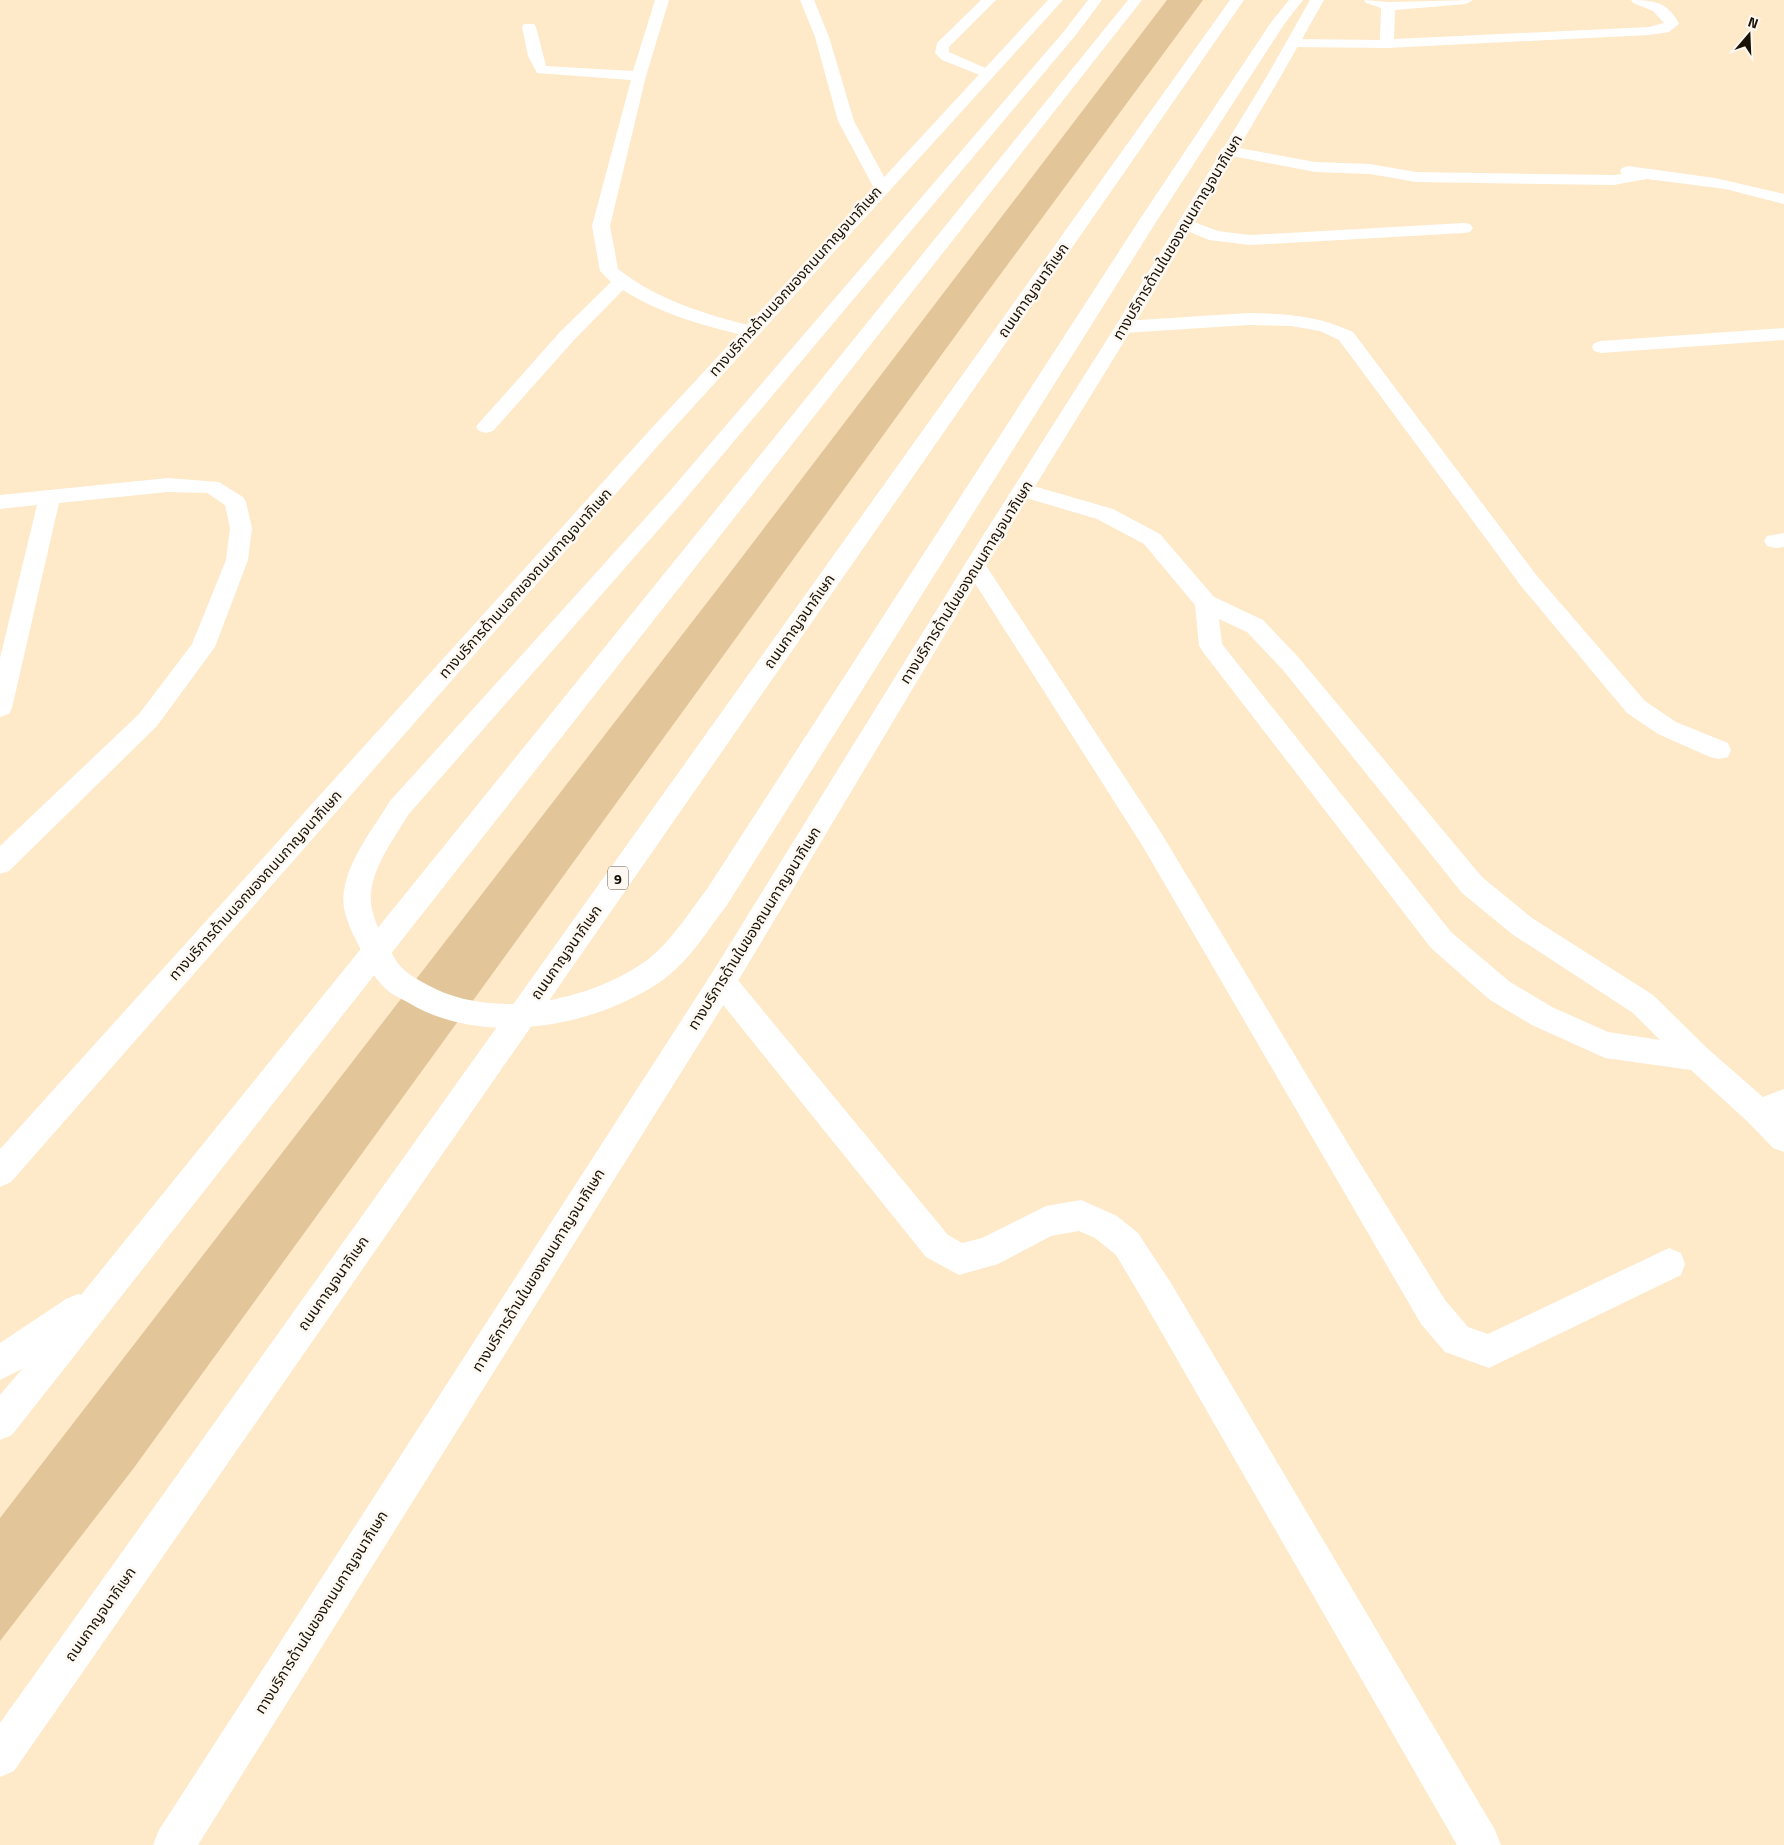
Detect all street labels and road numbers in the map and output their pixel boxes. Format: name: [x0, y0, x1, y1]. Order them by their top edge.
street label: ทางบริการด้านในของถนนกาญจนาภิเษก: [1106, 130, 1248, 344]
street label: ทางบริการด้านนอกของถนนกาญจนาภิเษก: [703, 181, 887, 381]
street label: ถนนกาญจนาภิเษก: [992, 238, 1074, 342]
street label: ทางบริการด้านในของถนนกาญจนาภิเษก: [894, 476, 1038, 688]
street label: ทางบริการด้านนอกของถนนกาญจนาภิเษก: [433, 483, 617, 683]
street label: ถนนกาญจนาภิเษก: [758, 569, 840, 673]
street label: ทางบริการด้านนอกของถนนกาญจนาภิเษก: [163, 785, 347, 985]
street label: ทางบริการด้านในของถนนกาญจนาภิเษก: [682, 822, 826, 1034]
road number: 9: [608, 866, 628, 890]
street label: ถนนกาญจนาภิเษก: [525, 900, 607, 1004]
street label: ทางบริการด้านในของถนนกาญจนาภิเษก: [466, 1164, 610, 1376]
street label: ถนนกาญจนาภิเษก: [292, 1231, 374, 1335]
street label: ทางบริการด้านในของถนนกาญจนาภิเษก: [249, 1506, 393, 1718]
street label: ถนนกาญจนาภิเษก: [59, 1562, 141, 1666]

